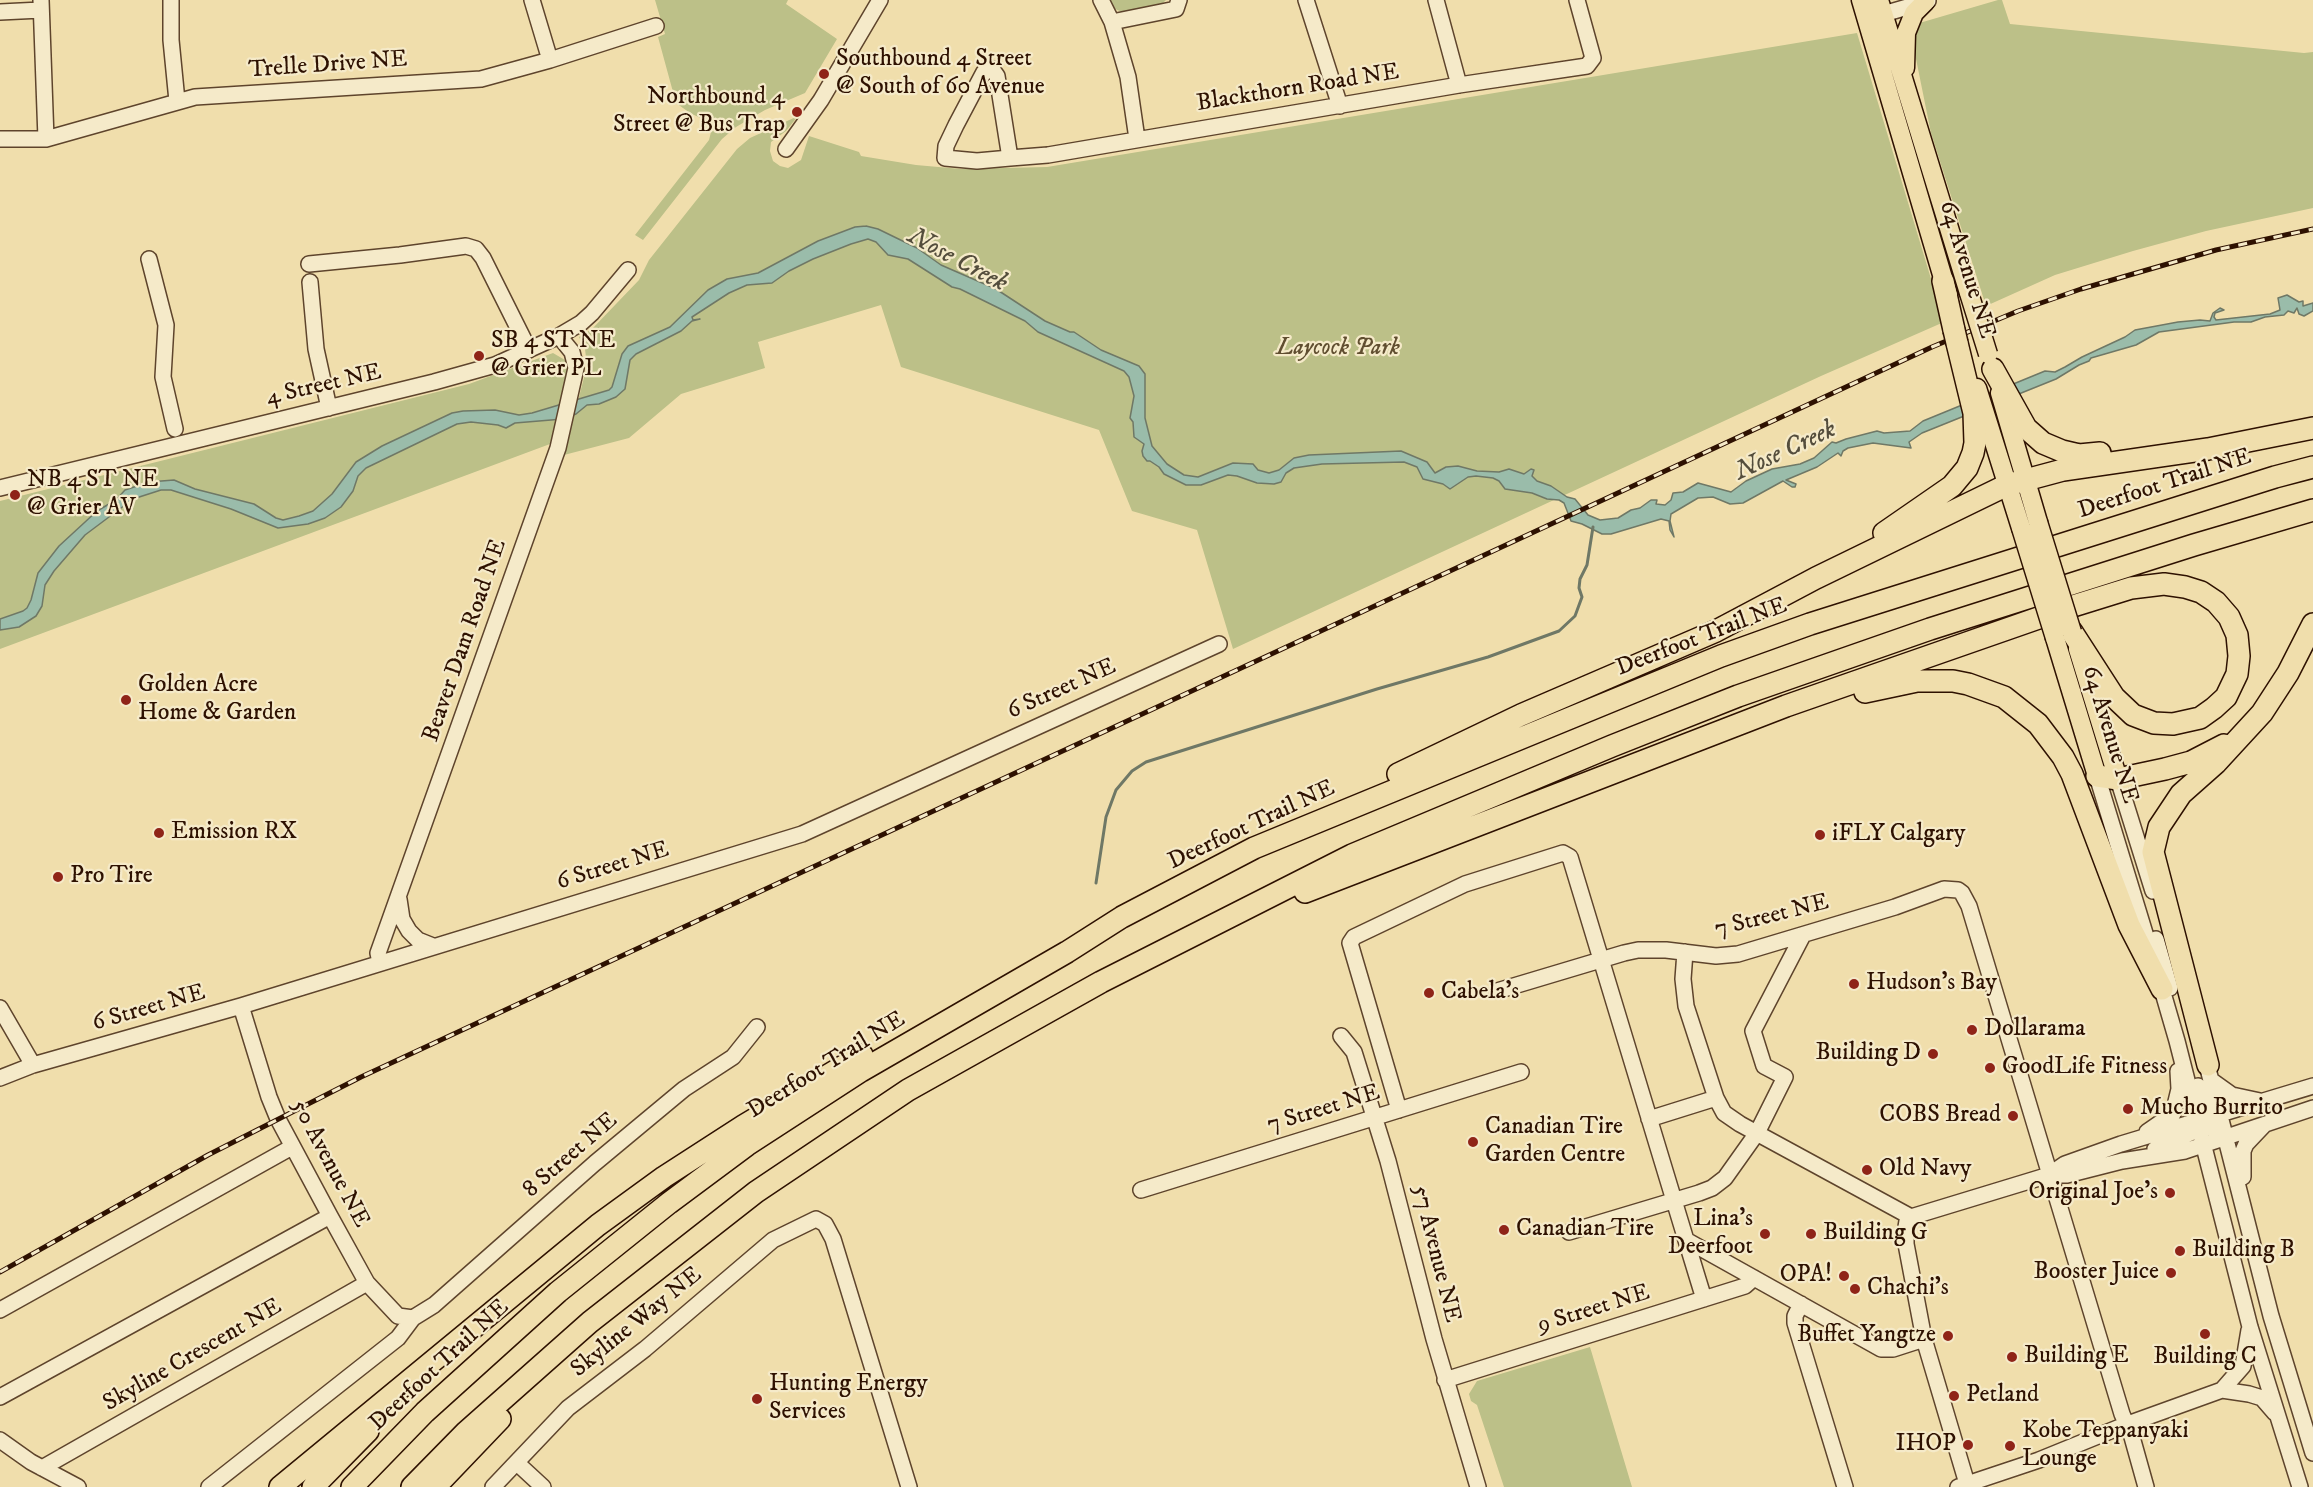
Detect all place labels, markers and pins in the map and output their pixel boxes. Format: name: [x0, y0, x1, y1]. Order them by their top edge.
place label: Southbound 4 Street @ South of 60 Avenue: [836, 46, 1045, 102]
marker: Southbound 4 Street @ South of 60 Avenue: [817, 67, 831, 81]
place label: Northbound 4 Street @ Bus Trap: [613, 84, 785, 140]
marker: Northbound 4 Street @ Bus Trap: [790, 105, 804, 119]
place label: SB 4 ST NE @ Grier PL: [491, 328, 615, 384]
marker: SB 4 ST NE @ Grier PL: [472, 349, 486, 363]
place label: NB 4 ST NE @ Grier AV: [27, 467, 159, 523]
marker: NB 4 ST NE @ Grier AV: [8, 488, 22, 502]
place label: Golden Acre Home & Garden: [138, 672, 296, 728]
marker: Golden Acre Home & Garden: [119, 693, 133, 707]
place label: Emission RX: [171, 819, 297, 847]
place label: iFLY Calgary: [1832, 821, 1965, 849]
marker: Emission RX: [152, 826, 166, 840]
marker: iFLY Calgary: [1813, 828, 1827, 842]
place label: Pro Tire: [70, 863, 153, 891]
marker: Pro Tire: [51, 870, 65, 884]
place label: Hudson's Bay: [1866, 970, 1997, 998]
marker: Hudson's Bay: [1847, 977, 1861, 991]
place label: Cabela's: [1441, 979, 1519, 1007]
marker: Cabela's: [1422, 986, 1436, 1000]
place label: Dollarama: [1984, 1016, 2085, 1044]
marker: Dollarama: [1965, 1023, 1979, 1037]
place label: Building D: [1815, 1040, 1921, 1068]
marker: Building D: [1926, 1047, 1940, 1061]
place label: GoodLife Fitness: [2002, 1054, 2167, 1082]
marker: GoodLife Fitness: [1983, 1061, 1997, 1075]
place label: Mucho Burrito: [2140, 1095, 2283, 1123]
place label: COBS Bread: [1879, 1102, 2001, 1130]
marker: Mucho Burrito: [2121, 1102, 2135, 1116]
marker: COBS Bread: [2006, 1109, 2020, 1123]
place label: Canadian Tire Garden Centre: [1485, 1114, 1625, 1170]
marker: Canadian Tire Garden Centre: [1466, 1135, 1480, 1149]
place label: Old Navy: [1879, 1156, 1971, 1184]
marker: Old Navy: [1860, 1163, 1874, 1177]
place label: Original Joe's: [2028, 1179, 2158, 1207]
marker: Original Joe's: [2163, 1186, 2177, 1200]
place label: Lina's Deerfoot: [1668, 1206, 1753, 1262]
place label: Canadian Tire: [1516, 1216, 1654, 1244]
place label: Building G: [1823, 1220, 1927, 1248]
marker: Canadian Tire: [1497, 1223, 1511, 1237]
marker: Lina's Deerfoot: [1758, 1227, 1772, 1241]
marker: Building G: [1804, 1227, 1818, 1241]
place label: Building B: [2192, 1237, 2295, 1265]
marker: Building B: [2173, 1244, 2187, 1258]
place label: Booster Juice: [2034, 1259, 2159, 1287]
place label: OPA!: [1780, 1262, 1832, 1290]
marker: Booster Juice: [2164, 1266, 2178, 1280]
marker: OPA!: [1837, 1269, 1851, 1283]
place label: Chachi’s: [1867, 1275, 1949, 1303]
marker: Chachi’s: [1848, 1282, 1862, 1296]
place label: Buffet Yangtze: [1797, 1322, 1936, 1350]
marker: Building C: [2198, 1327, 2212, 1341]
marker: Buffet Yangtze: [1941, 1329, 1955, 1343]
place label: Building E: [2024, 1343, 2129, 1371]
place label: Building C: [2153, 1344, 2257, 1372]
marker: Building E: [2005, 1350, 2019, 1364]
place label: Hunting Energy Services: [769, 1371, 928, 1427]
place label: Petland: [1966, 1382, 2039, 1410]
marker: Petland: [1947, 1389, 1961, 1403]
marker: Hunting Energy Services: [750, 1392, 764, 1406]
place label: Kobe Teppanyaki Lounge: [2022, 1418, 2189, 1474]
place label: IHOP: [1896, 1431, 1956, 1459]
marker: IHOP: [1961, 1438, 1975, 1452]
marker: Kobe Teppanyaki Lounge: [2003, 1439, 2017, 1453]

